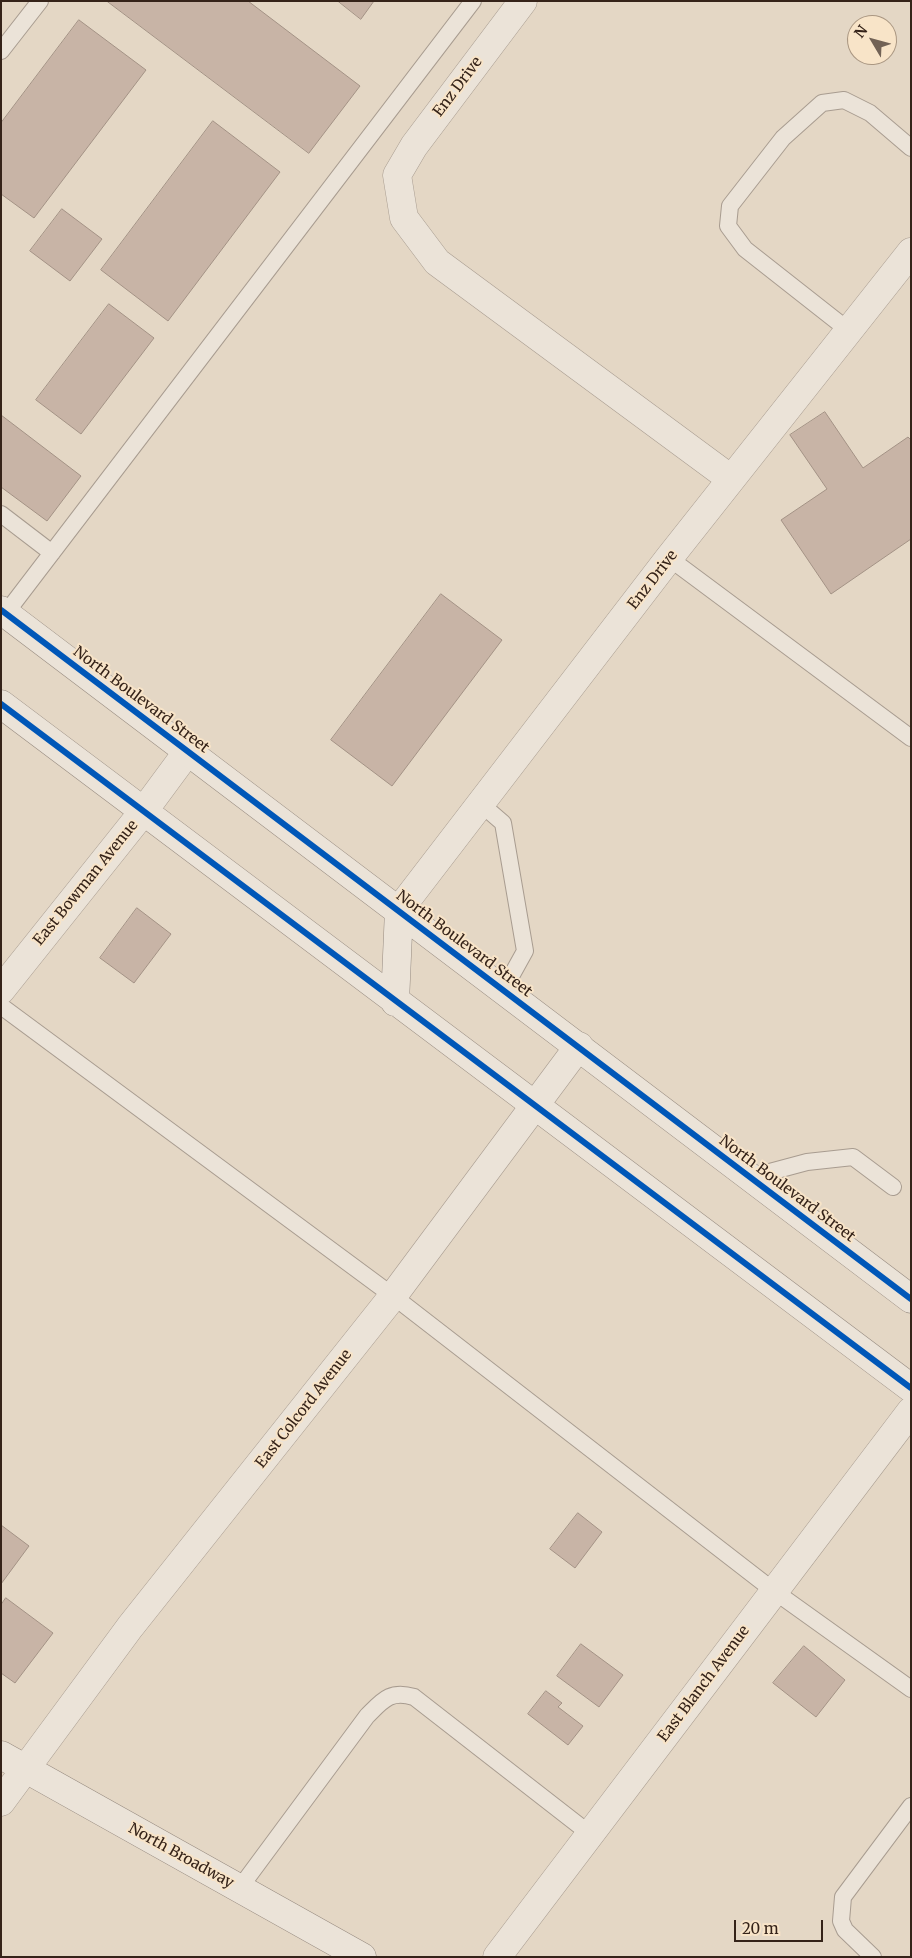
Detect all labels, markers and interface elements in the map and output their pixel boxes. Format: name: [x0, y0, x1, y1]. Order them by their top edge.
north arrow: [847, 15, 897, 65]
text: N: [850, 22, 871, 41]
street label: Enz Drive: [430, 54, 486, 120]
street label: Enz Drive: [624, 547, 682, 613]
street label: North Boulevard Street: [69, 643, 213, 757]
street label: East Bowman Avenue: [30, 817, 142, 949]
street label: North Boulevard Street: [392, 887, 536, 1001]
street label: North Boulevard Street: [715, 1132, 859, 1246]
street label: East Colcord Avenue: [252, 1346, 356, 1472]
street label: East Blanch Avenue: [654, 1622, 754, 1746]
street label: North Broadway: [125, 1820, 237, 1892]
scale bar: [737, 1910, 826, 1942]
text: 20 m: [742, 1919, 779, 1938]

